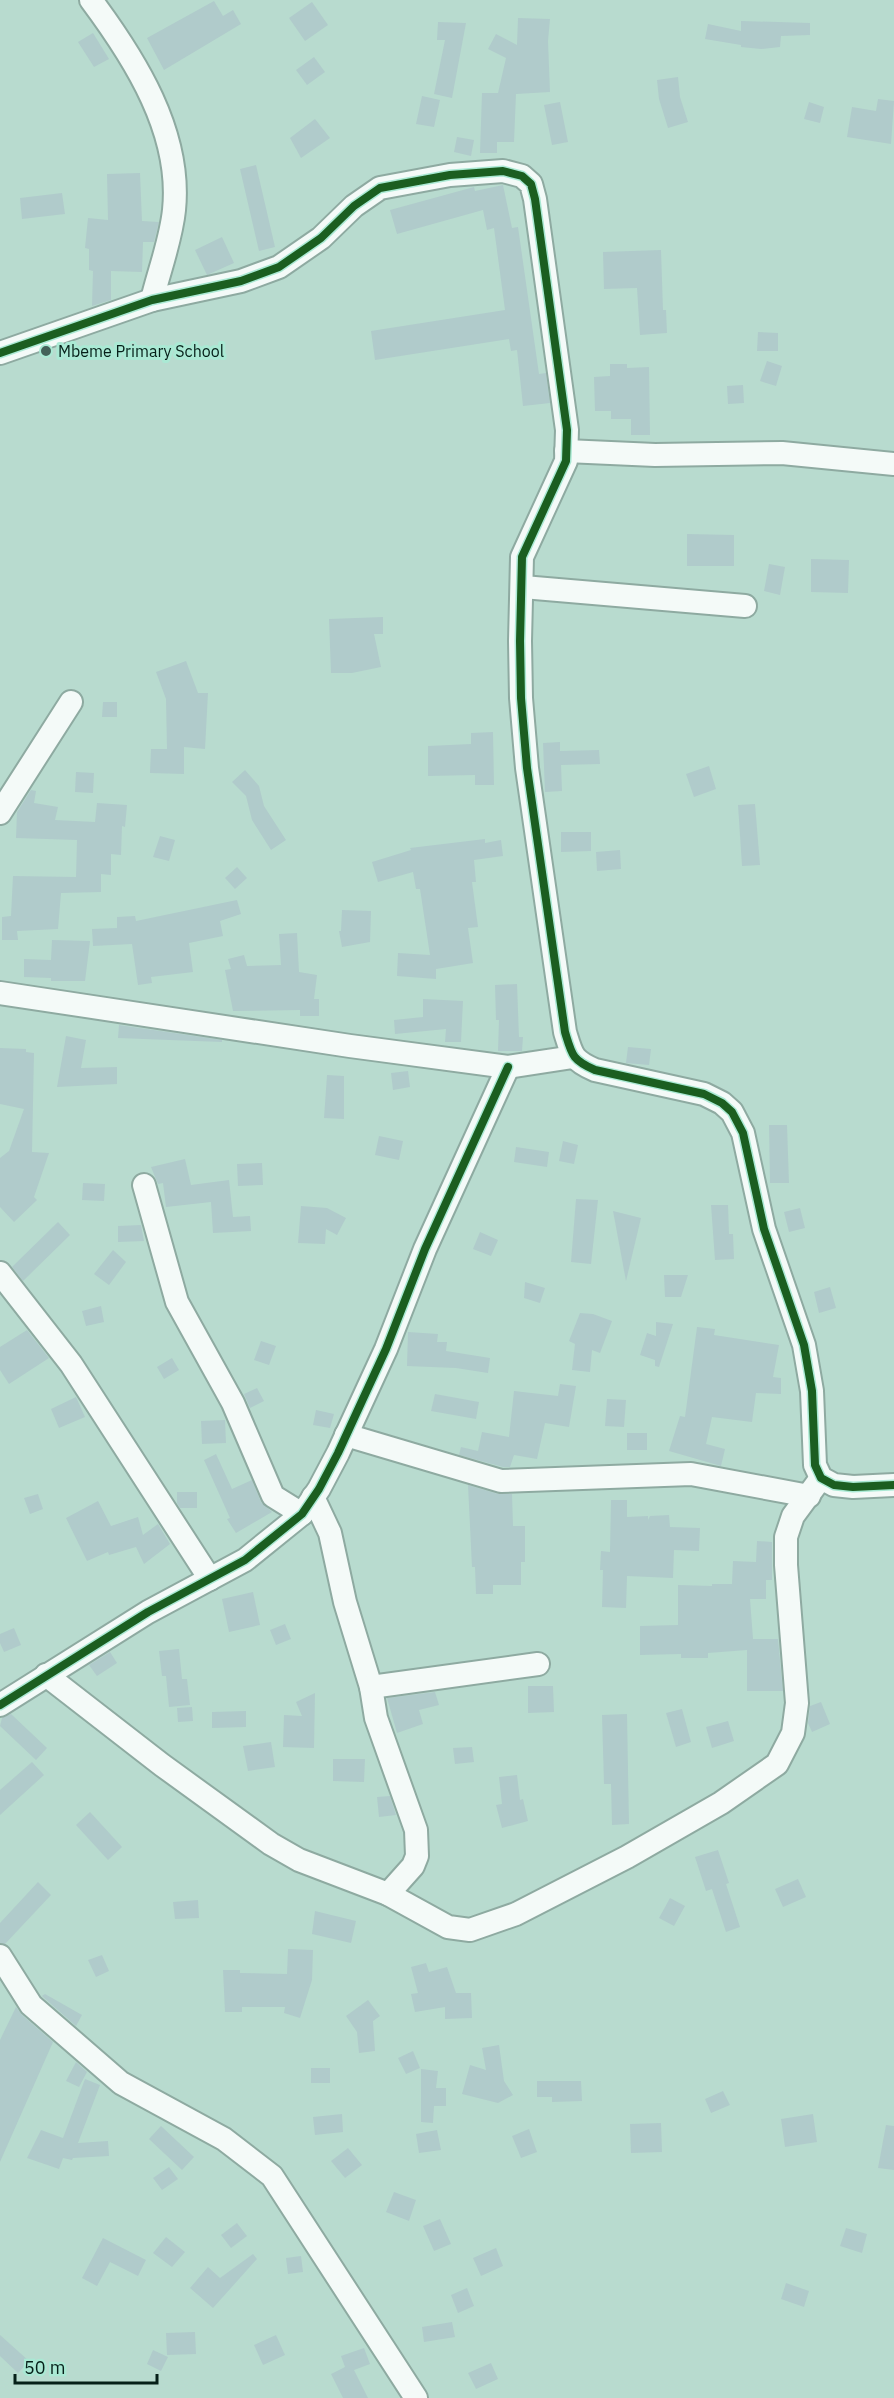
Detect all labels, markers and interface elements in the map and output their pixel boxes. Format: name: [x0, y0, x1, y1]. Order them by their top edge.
place label: Mbeme Primary School: [58, 341, 224, 361]
marker: Mbeme Primary School: [39, 344, 53, 358]
scale bar: [15, 2347, 158, 2385]
text: 50 m: [24, 2356, 66, 2379]

